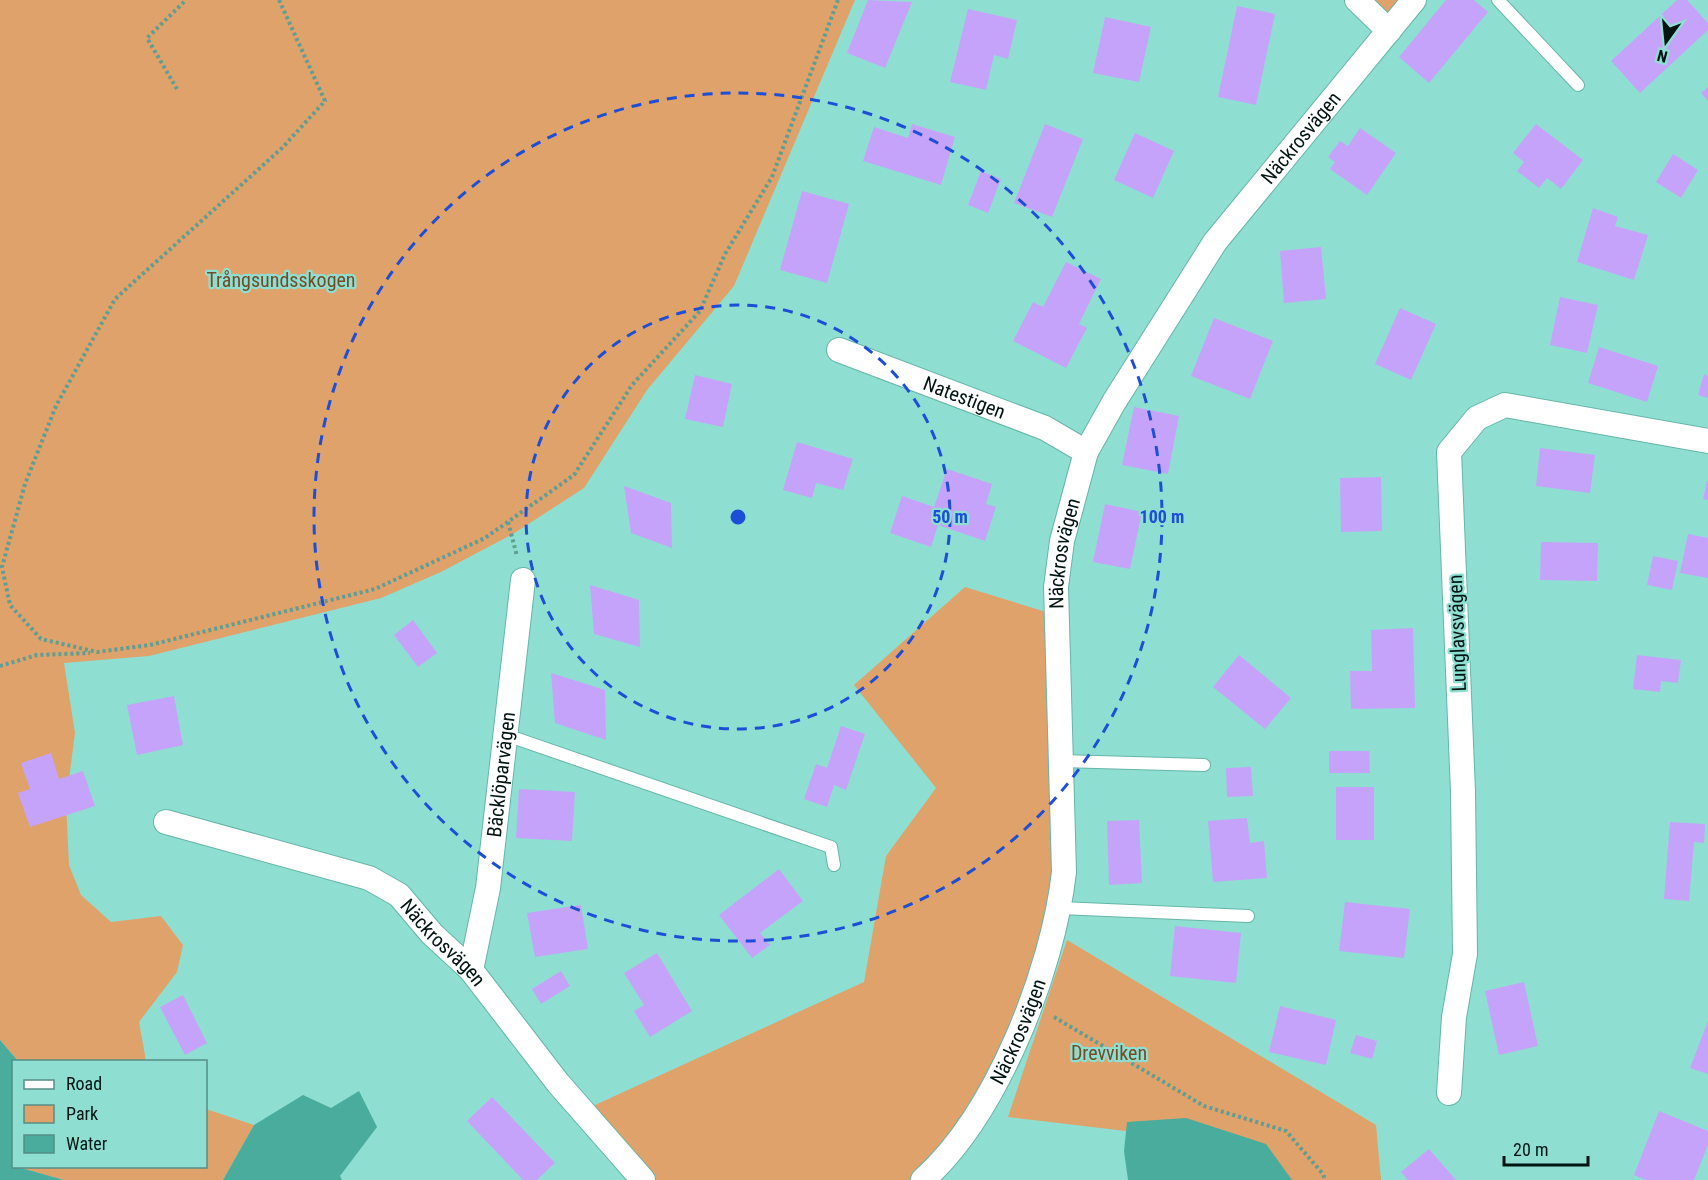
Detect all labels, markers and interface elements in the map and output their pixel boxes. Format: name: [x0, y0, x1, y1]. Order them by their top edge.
north arrow: [1636, 12, 1696, 72]
text: N: [1655, 46, 1669, 66]
street label: Näckrosvägen: [1256, 87, 1346, 189]
park label: Trångsundsskogen: [206, 268, 356, 292]
street label: Natestigen: [920, 371, 1009, 424]
street label: Näckrosvägen: [1044, 495, 1085, 609]
text: 50 m: [932, 506, 968, 527]
text: 100 m: [1140, 506, 1184, 527]
centre of rings: [728, 507, 748, 527]
street label: Lunglavsvägen: [1443, 574, 1471, 692]
street label: Bäcklöparvägen: [482, 710, 520, 838]
street label: Näckrosvägen: [396, 894, 491, 991]
street label: Näckrosvägen: [985, 976, 1051, 1088]
park label: Drevviken: [1071, 1041, 1147, 1065]
legend: [12, 1060, 207, 1168]
text: Road: [66, 1073, 102, 1094]
text: Park: [66, 1103, 98, 1124]
scale bar: [1504, 1129, 1588, 1167]
text: Water: [66, 1133, 108, 1154]
text: 20 m: [1513, 1139, 1548, 1160]

